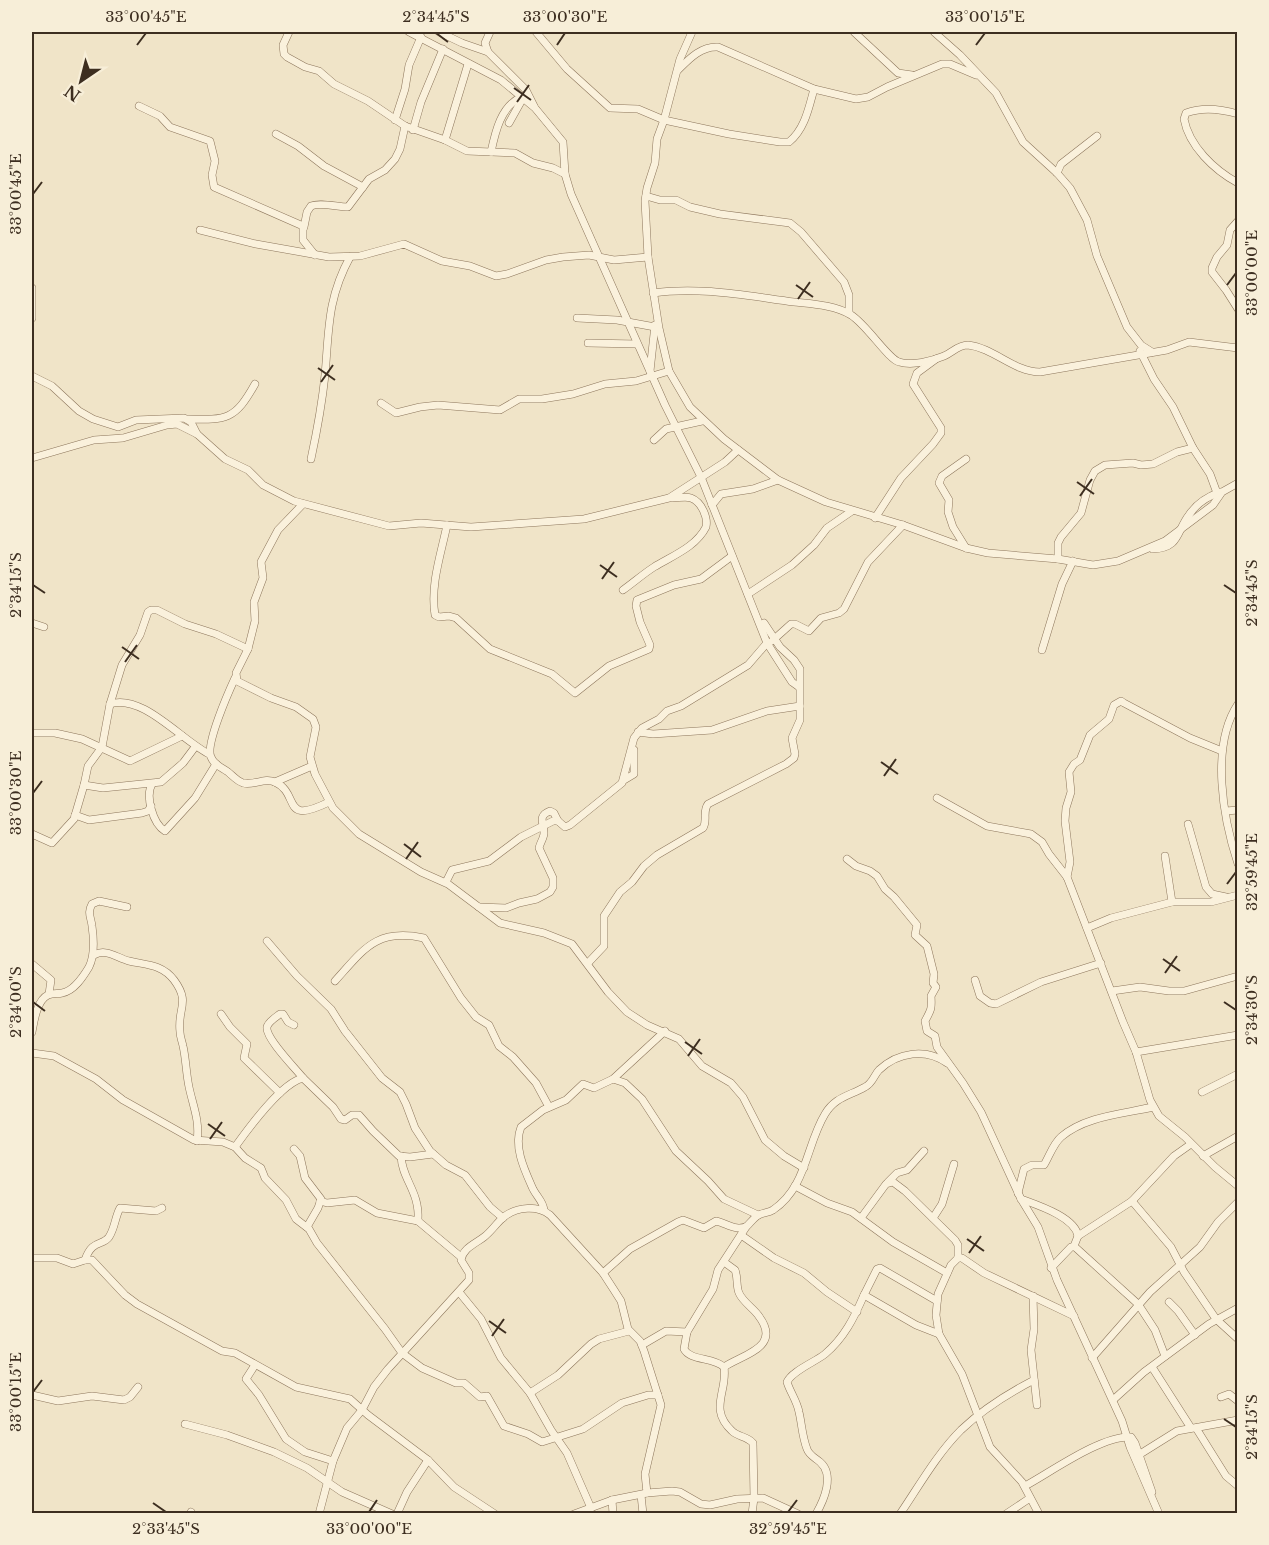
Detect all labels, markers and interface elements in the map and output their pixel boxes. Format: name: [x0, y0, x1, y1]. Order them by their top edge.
text: 33°00'45"E: [105, 7, 187, 26]
text: 2°34'45"S: [402, 7, 470, 26]
text: 33°00'30"E: [523, 7, 607, 26]
text: 33°00'15"E: [945, 7, 1025, 26]
north arrow: [51, 51, 111, 111]
text: N: [60, 81, 84, 106]
text: 33°00'45"E: [6, 153, 25, 235]
text: 33°00'00"E: [1242, 230, 1261, 316]
text: 2°34'15"S: [6, 552, 25, 618]
text: 2°34'45"S: [1242, 559, 1261, 627]
text: 33°00'30"E: [6, 751, 25, 835]
text: 32°59'45"E: [1242, 833, 1261, 911]
text: 2°34'00"S: [6, 966, 25, 1038]
text: 2°34'30"S: [1242, 975, 1261, 1045]
text: 33°00'15"E: [6, 1352, 25, 1432]
text: 2°34'15"S: [1242, 1394, 1261, 1460]
text: 2°33'45"S: [132, 1519, 200, 1538]
text: 33°00'00"E: [326, 1519, 412, 1538]
text: 32°59'45"E: [749, 1519, 827, 1538]

